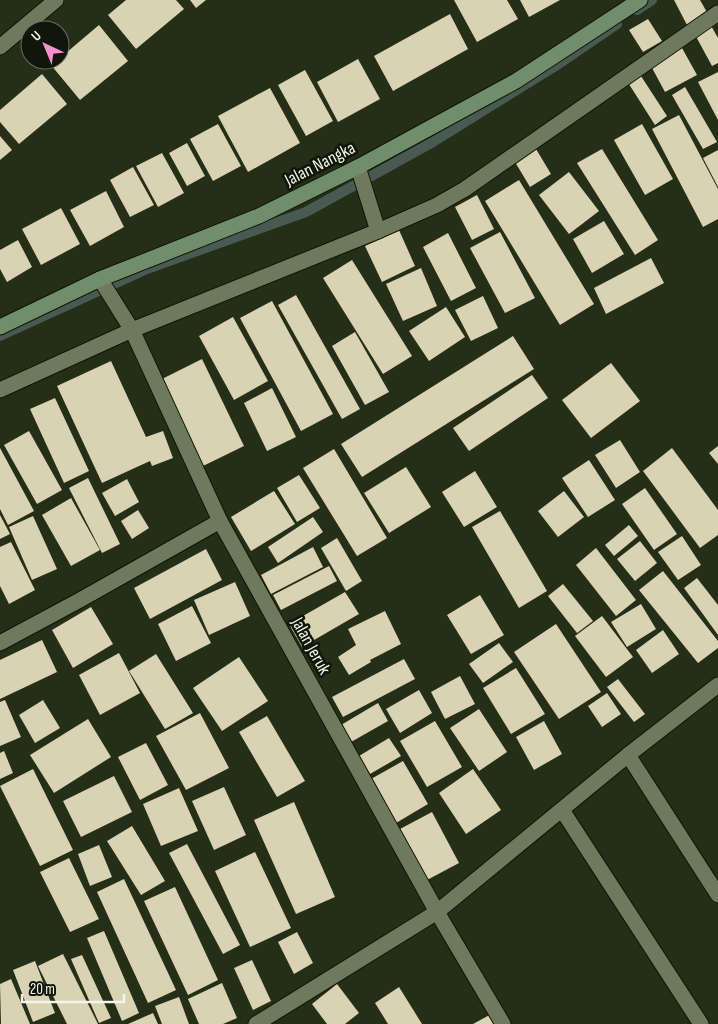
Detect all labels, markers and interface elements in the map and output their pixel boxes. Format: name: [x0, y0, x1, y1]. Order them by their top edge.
north arrow: [20, 20, 70, 70]
text: U: [28, 27, 45, 45]
street label: Jalan Nangka: [280, 137, 359, 191]
street label: Jalan Jeruk: [286, 613, 335, 678]
scale bar: [22, 972, 125, 1004]
text: 20 m: [30, 980, 55, 999]

